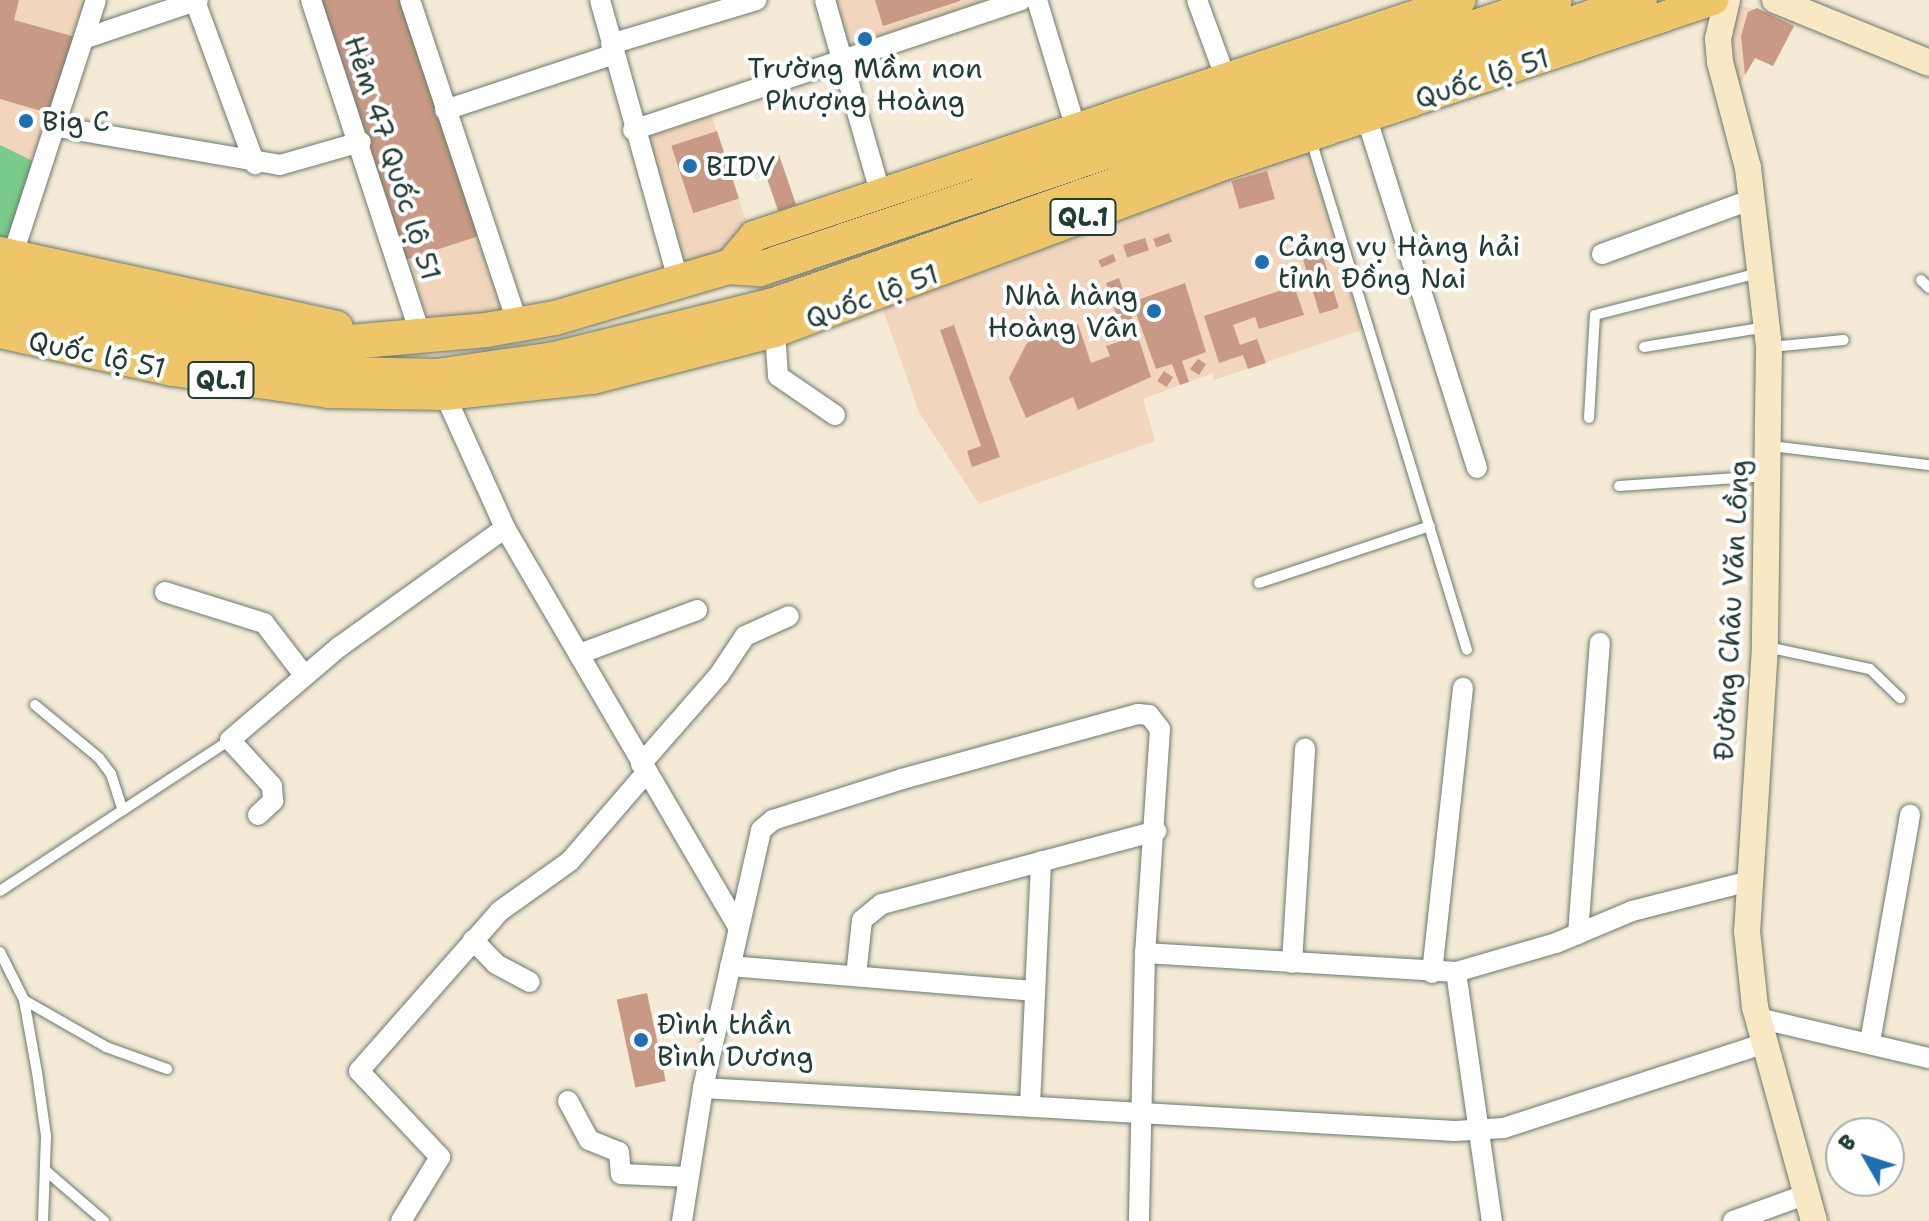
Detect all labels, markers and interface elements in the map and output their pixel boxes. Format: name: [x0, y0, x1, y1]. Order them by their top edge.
marker: Trường Mầm non Phượng Hoàng: [856, 30, 874, 48]
street label: Hẻm 47 Quốc lộ 51: [338, 31, 448, 285]
street label: Quốc lộ 51: [1411, 41, 1553, 115]
place label: Trường Mầm non Phượng Hoàng: [748, 51, 982, 117]
place label: Big C: [42, 104, 110, 138]
marker: Big C: [17, 112, 35, 130]
place label: BIDV: [706, 149, 775, 183]
marker: BIDV: [681, 157, 699, 175]
road number: QL.1: [1049, 195, 1117, 239]
place label: Cảng vụ Hàng hải tỉnh Đồng Nai: [1278, 229, 1520, 295]
marker: Cảng vụ Hàng hải tỉnh Đồng Nai: [1253, 253, 1271, 271]
street label: Quốc lộ 51: [801, 256, 943, 336]
place label: Nhà hàng Hoàng Vân: [988, 278, 1138, 344]
marker: Nhà hàng Hoàng Vân: [1145, 302, 1163, 320]
street label: Quốc lộ 51: [26, 323, 168, 385]
road number: QL.1: [187, 358, 255, 402]
street label: Đường Châu Văn Lồng: [1706, 459, 1756, 761]
place label: Đình thần Bình Dương: [657, 1007, 813, 1073]
marker: Đình thần Bình Dương: [632, 1031, 650, 1049]
north arrow: [1825, 1117, 1905, 1197]
text: B: [1832, 1128, 1863, 1157]

